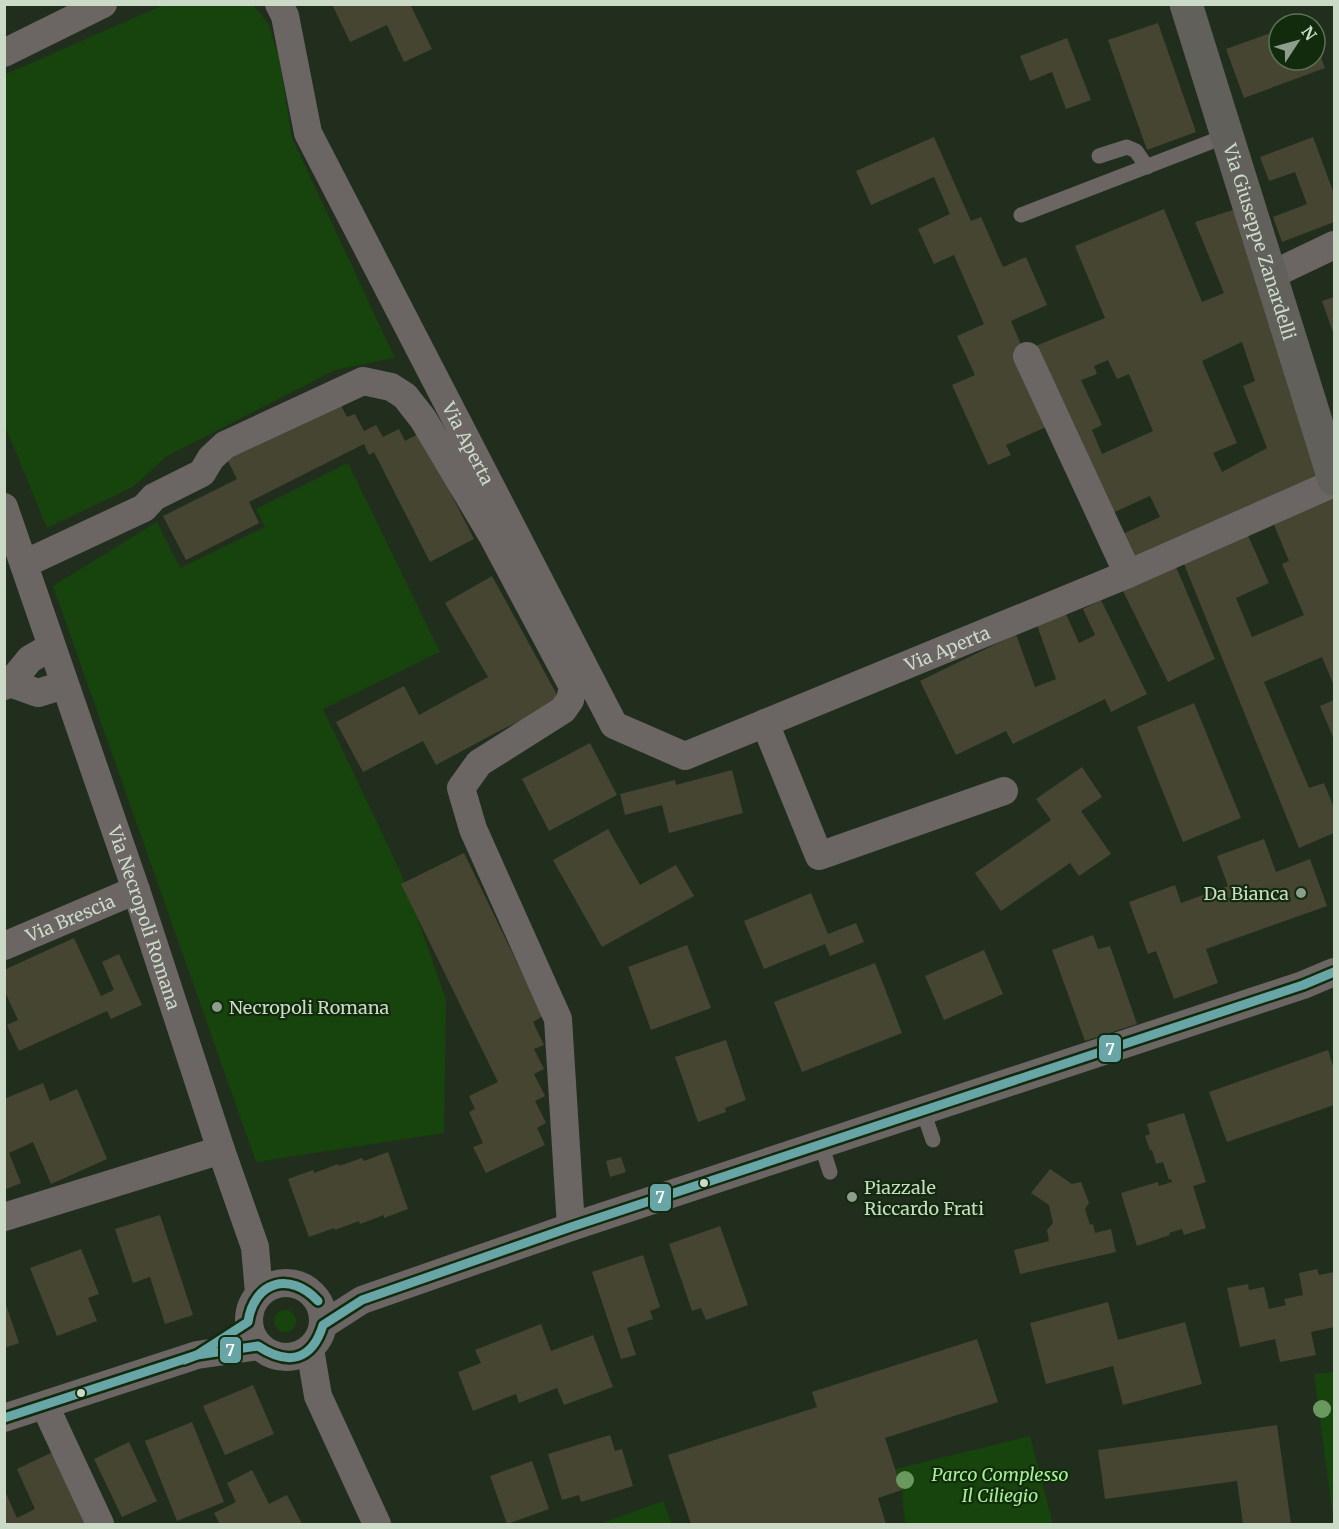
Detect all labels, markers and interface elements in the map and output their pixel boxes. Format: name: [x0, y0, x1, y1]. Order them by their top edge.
north arrow: [1267, 12, 1327, 72]
text: N: [1297, 22, 1321, 44]
street label: Via Giuseppe Zanardelli: [1218, 140, 1301, 343]
street label: Via Aperta: [437, 397, 499, 489]
street label: Via Aperta: [900, 620, 994, 676]
street label: Via Necropoli Romana: [103, 822, 186, 1013]
place label: Da Bianca: [1203, 882, 1289, 905]
marker: Da Bianca: [1294, 886, 1308, 900]
street label: Via Brescia: [21, 889, 118, 947]
place label: Necropoli Romana: [229, 996, 390, 1019]
marker: Necropoli Romana: [210, 1000, 224, 1014]
line badge: 7: [1098, 1034, 1122, 1063]
text: 7: [1105, 1039, 1115, 1059]
place label: Piazzale Riccardo Frati: [864, 1176, 984, 1220]
unlabelled marker: [698, 1177, 710, 1189]
line badge: 7: [649, 1183, 672, 1212]
text: 7: [655, 1187, 665, 1207]
marker: Piazzale Riccardo Frati: [845, 1190, 859, 1204]
line badge: 7: [219, 1336, 242, 1364]
text: 7: [225, 1340, 235, 1360]
unlabelled marker: [75, 1387, 87, 1399]
park label: Parco Complesso Il Ciliegio: [931, 1463, 1069, 1507]

